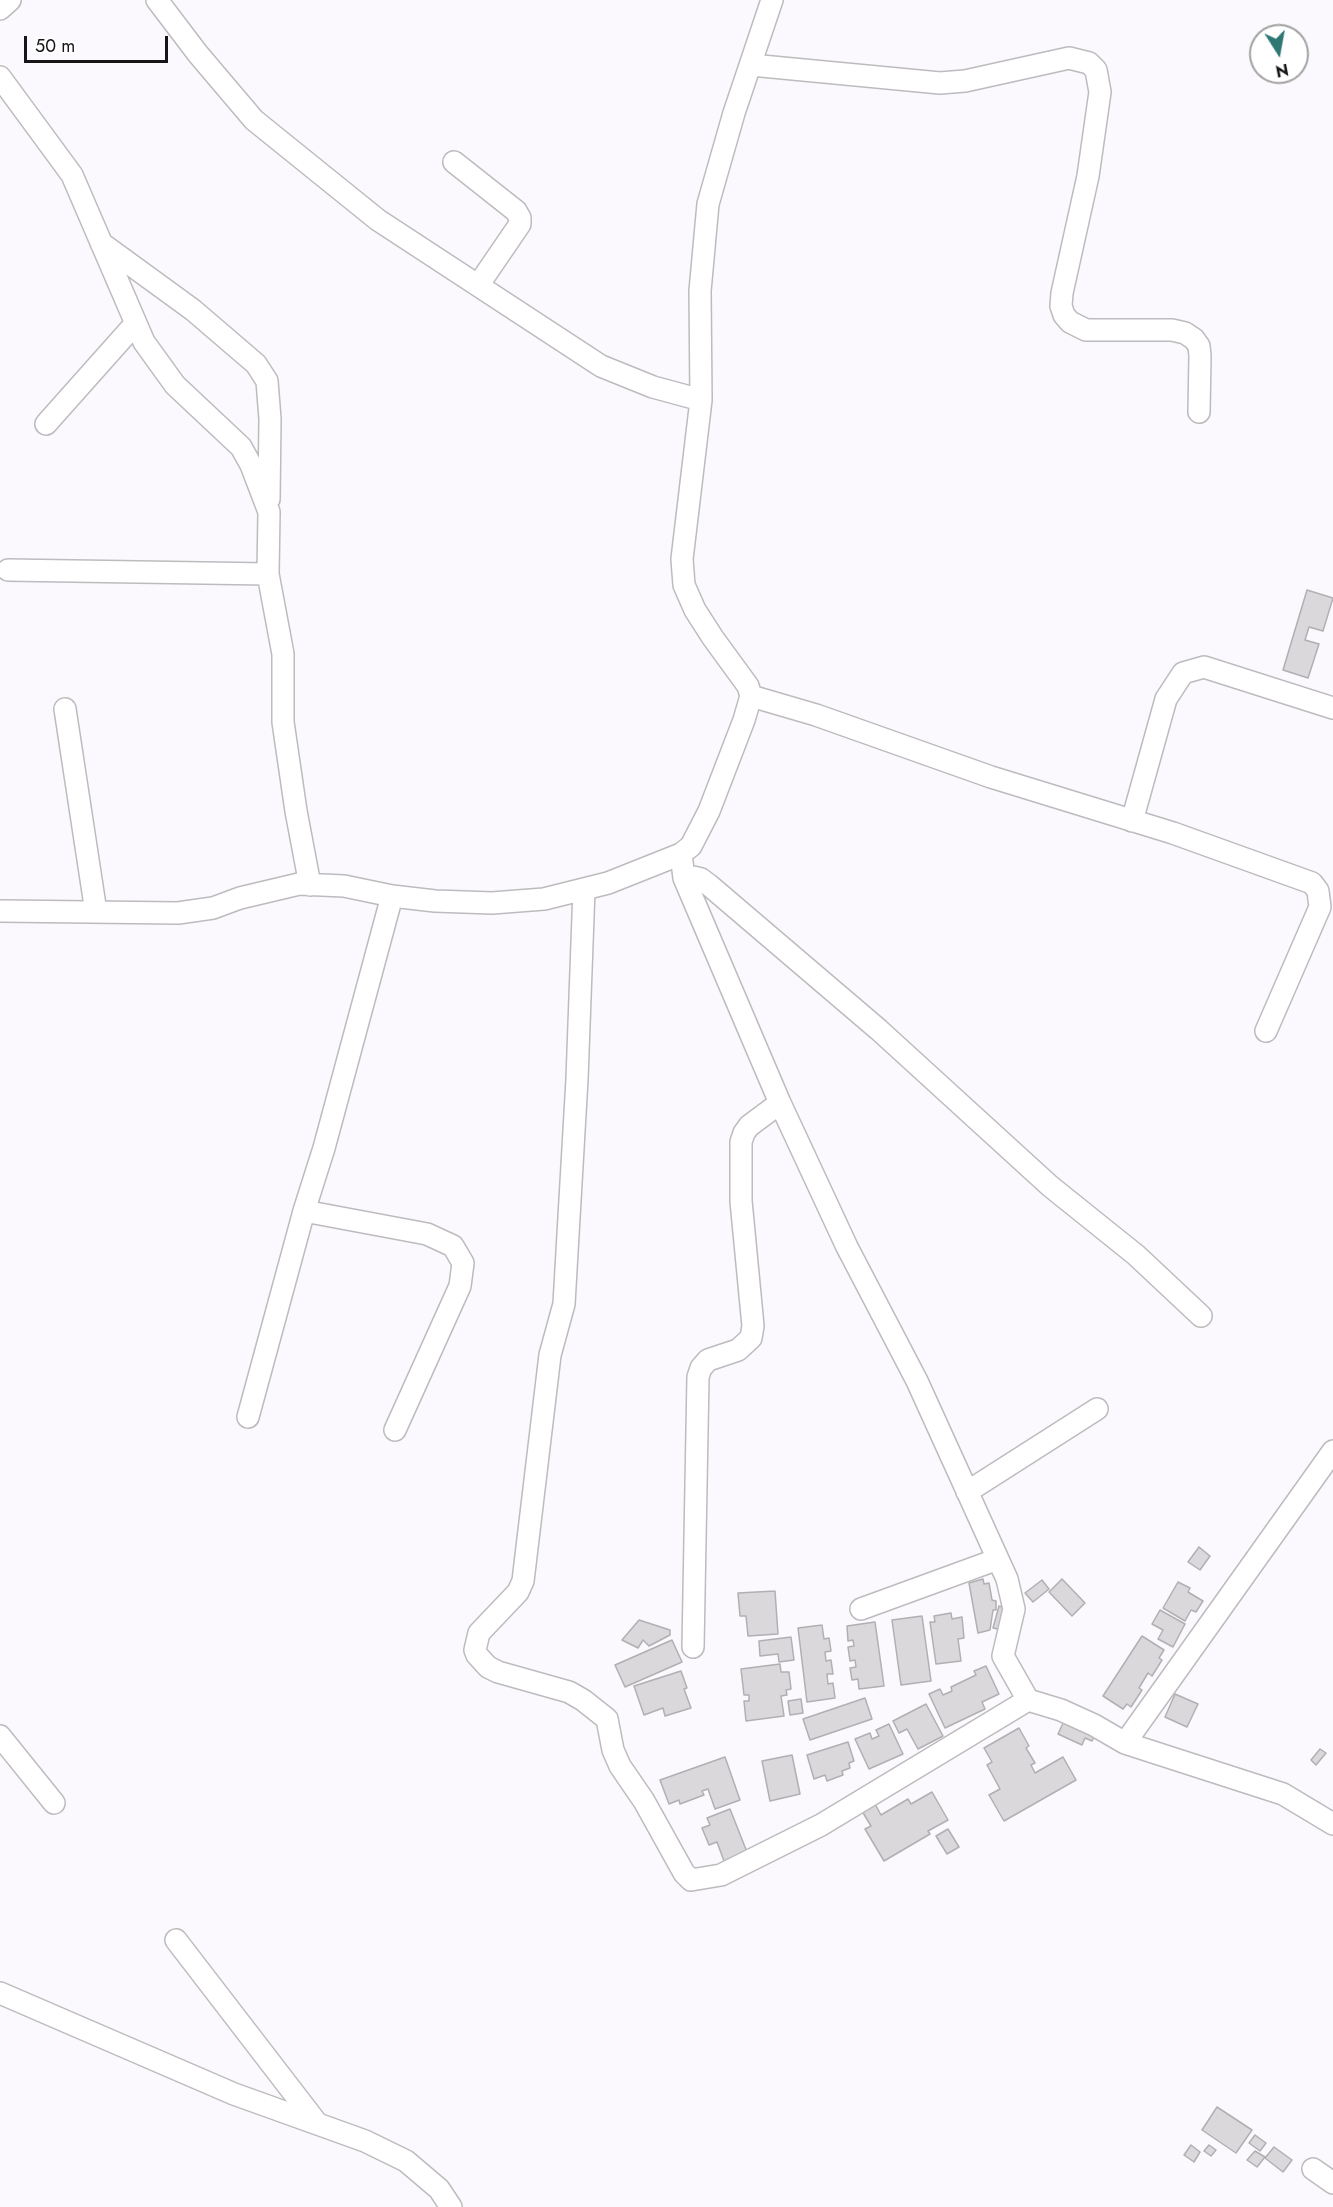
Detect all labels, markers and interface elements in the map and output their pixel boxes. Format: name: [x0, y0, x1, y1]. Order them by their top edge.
scale bar: [27, 24, 171, 62]
north arrow: [1249, 24, 1309, 84]
text: 50 m: [35, 33, 75, 59]
text: N: [1274, 58, 1291, 83]

